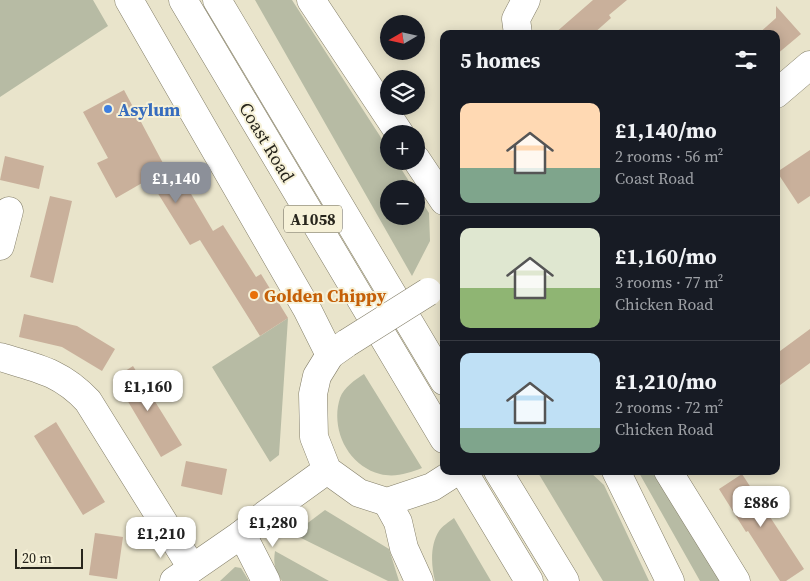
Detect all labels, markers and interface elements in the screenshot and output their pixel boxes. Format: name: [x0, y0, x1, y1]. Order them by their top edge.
north arrow: [380, 15, 425, 60]
map controls: [380, 15, 425, 225]
text: 5 homes: [460, 46, 540, 75]
icon: filters: [732, 46, 760, 74]
button: layers: [380, 70, 425, 115]
place label: Asylum: [118, 97, 180, 122]
street label: Coast Road: [233, 97, 301, 187]
marker: Asylum: [102, 103, 114, 115]
text: £1,140/mo: [615, 116, 717, 145]
icon: home: [500, 123, 560, 183]
button: +: [380, 125, 425, 170]
text: 2 rooms · 56 m²: [615, 145, 723, 167]
pin: £1,140: [135, 162, 217, 204]
text: £1,140: [152, 167, 200, 189]
text: Coast Road: [615, 167, 694, 189]
button: −: [380, 180, 425, 225]
road number: A1058: [284, 205, 342, 232]
text: £1,160/mo: [615, 242, 717, 271]
icon: home: [500, 248, 560, 308]
text: 3 rooms · 77 m²: [615, 271, 723, 293]
place label: Golden Chippy: [264, 283, 387, 308]
marker: Golden Chippy: [248, 289, 260, 301]
text: Chicken Road: [615, 293, 713, 315]
text: £1,210/mo: [615, 367, 717, 396]
pin: £1,160: [107, 370, 189, 412]
icon: home: [500, 373, 560, 433]
text: £1,160: [124, 375, 172, 397]
text: 2 rooms · 72 m²: [615, 396, 723, 418]
text: Chicken Road: [615, 418, 713, 440]
pin: £886: [731, 486, 791, 528]
text: £886: [744, 491, 778, 513]
pin: £1,280: [232, 506, 314, 548]
text: £1,280: [249, 511, 297, 533]
pin: £1,210: [120, 516, 202, 559]
text: £1,210: [137, 522, 185, 544]
scale bar: [15, 546, 82, 569]
text: 20 m: [22, 548, 52, 568]

